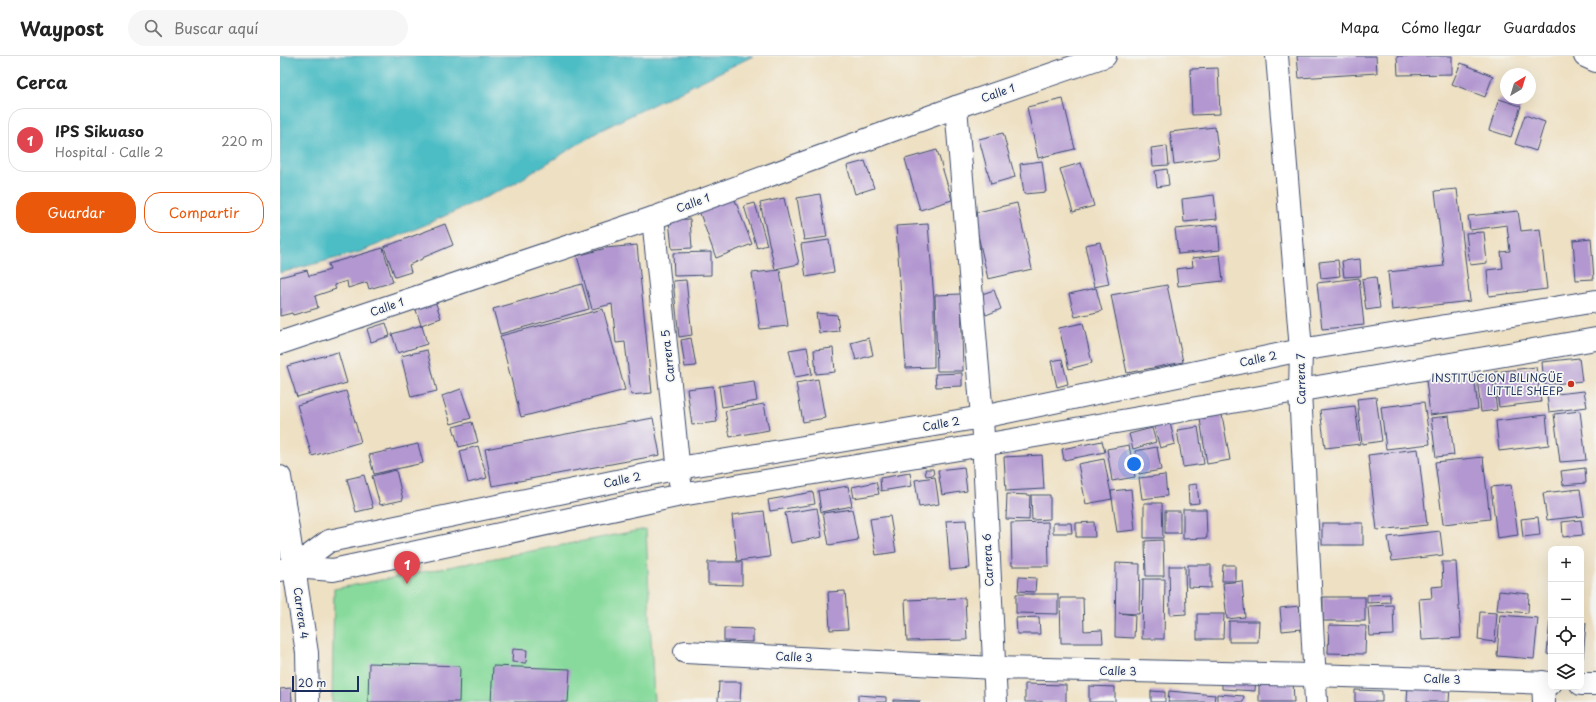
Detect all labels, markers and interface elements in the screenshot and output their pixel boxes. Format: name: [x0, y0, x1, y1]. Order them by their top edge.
search box: [128, 10, 408, 46]
text: Waypost: [20, 14, 104, 42]
text: Buscar aquí: [174, 16, 258, 39]
icon: search: [142, 17, 164, 39]
text: Mapa: [1341, 17, 1379, 38]
text: Cómo llegar: [1401, 17, 1481, 38]
text: Guardados: [1503, 17, 1576, 38]
north arrow: [1500, 68, 1536, 104]
text: Cerca: [16, 69, 67, 95]
street label: Calle 1: [979, 79, 1017, 106]
text: IPS Sikuaso: [55, 119, 144, 142]
text: 1: [27, 131, 33, 150]
text: 220 m: [221, 131, 263, 150]
text: Hospital · Calle 2: [55, 142, 164, 161]
street label: Calle 1: [674, 189, 712, 216]
button: Guardar: [16, 192, 136, 233]
button: Compartir: [144, 192, 264, 233]
street label: Calle 1: [368, 293, 406, 320]
street label: Carrera 5: [656, 329, 679, 383]
street label: Calle 2: [1238, 346, 1278, 371]
street label: Carrera 7: [1292, 353, 1309, 405]
place label: INSTITUCION BILINGÜE LITTLE SHEEP: [1431, 369, 1563, 399]
marker: INSTITUCION BILINGÜE LITTLE SHEEP: [1566, 379, 1576, 389]
street label: Calle 2: [921, 412, 961, 435]
your location: [1124, 454, 1144, 474]
street label: Calle 2: [602, 467, 642, 492]
street label: Carrera 6: [978, 533, 997, 587]
map controls: [1548, 546, 1584, 690]
button: +: [1548, 546, 1584, 582]
pin: 1: [394, 551, 420, 584]
button: −: [1548, 582, 1584, 618]
street label: Carrera 4: [289, 586, 314, 640]
button: locate: [1548, 618, 1584, 654]
street label: Calle 3: [775, 647, 813, 666]
button: layers: [1548, 654, 1584, 690]
street label: Calle 3: [1099, 662, 1137, 679]
street label: Calle 3: [1423, 669, 1461, 688]
scale bar: [292, 674, 359, 693]
text: 20 m: [298, 674, 326, 691]

